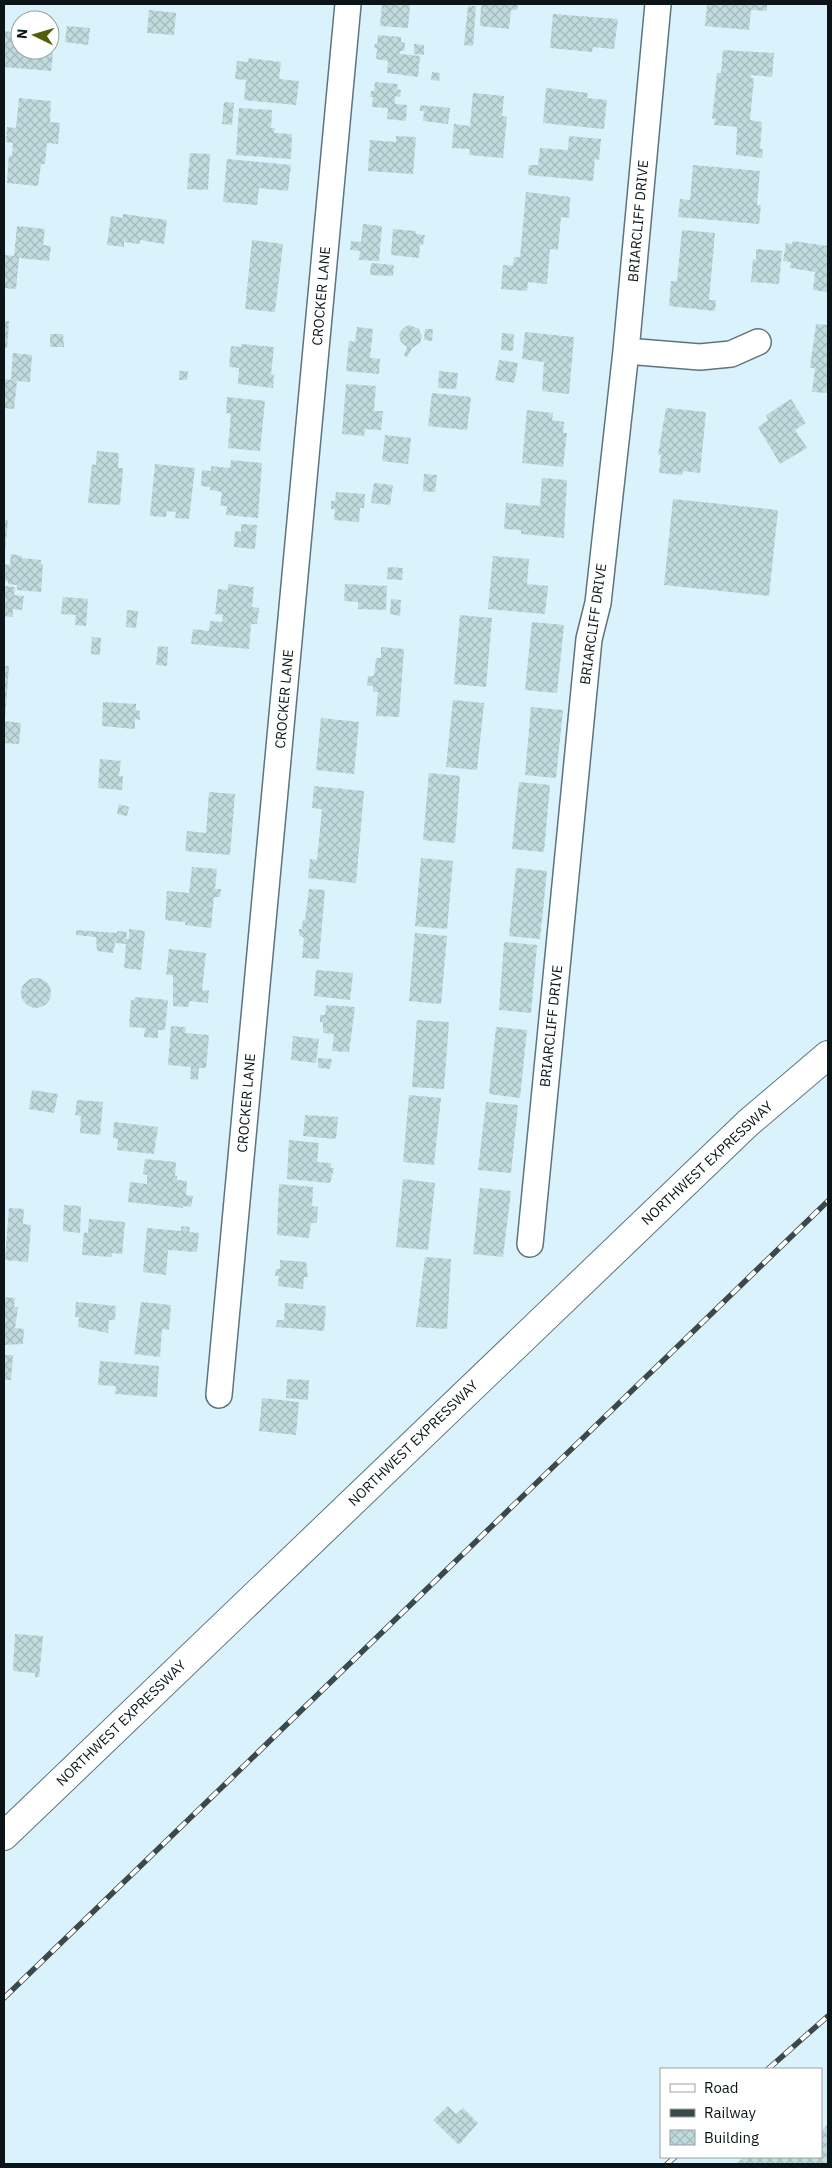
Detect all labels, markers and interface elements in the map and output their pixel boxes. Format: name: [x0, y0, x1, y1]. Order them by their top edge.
north arrow: [10, 10, 60, 60]
text: N: [13, 28, 31, 40]
street label: BRIARCLIFF DRIVE: [624, 159, 652, 283]
street label: CROCKER LANE: [308, 246, 334, 346]
street label: BRIARCLIFF DRIVE: [576, 562, 610, 686]
street label: CROCKER LANE: [271, 649, 297, 749]
street label: BRIARCLIFF DRIVE: [536, 964, 566, 1088]
street label: CROCKER LANE: [233, 1053, 259, 1153]
street label: NORTHWEST EXPRESSWAY: [637, 1097, 777, 1229]
street label: NORTHWEST EXPRESSWAY: [344, 1376, 482, 1510]
street label: NORTHWEST EXPRESSWAY: [52, 1656, 190, 1790]
legend: [660, 2068, 822, 2158]
text: Road: [704, 2078, 739, 2097]
text: Railway: [704, 2103, 757, 2122]
text: Building: [704, 2128, 759, 2147]

